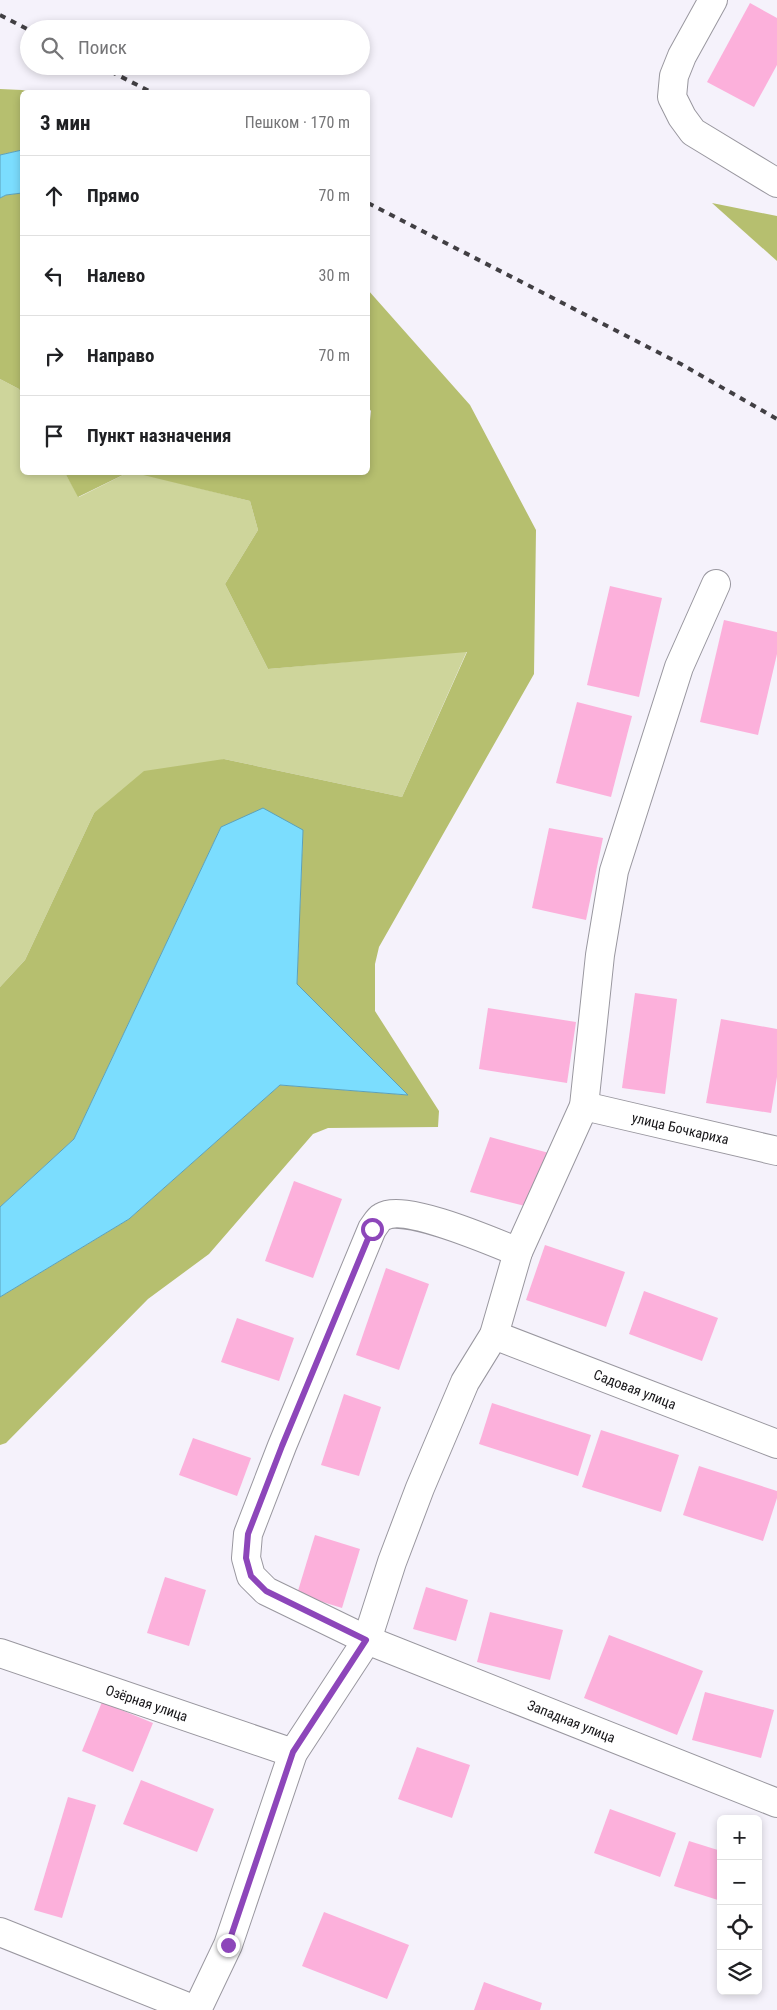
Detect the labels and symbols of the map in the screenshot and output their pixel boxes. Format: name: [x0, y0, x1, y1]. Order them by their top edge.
street label: улица Бочкариха: [630, 1109, 730, 1148]
route start: [361, 1218, 384, 1241]
street label: Садовая улица: [591, 1366, 678, 1412]
street label: Озёрная улица: [103, 1682, 190, 1725]
street label: Западная улица: [525, 1697, 618, 1746]
route end: [217, 1934, 240, 1957]

